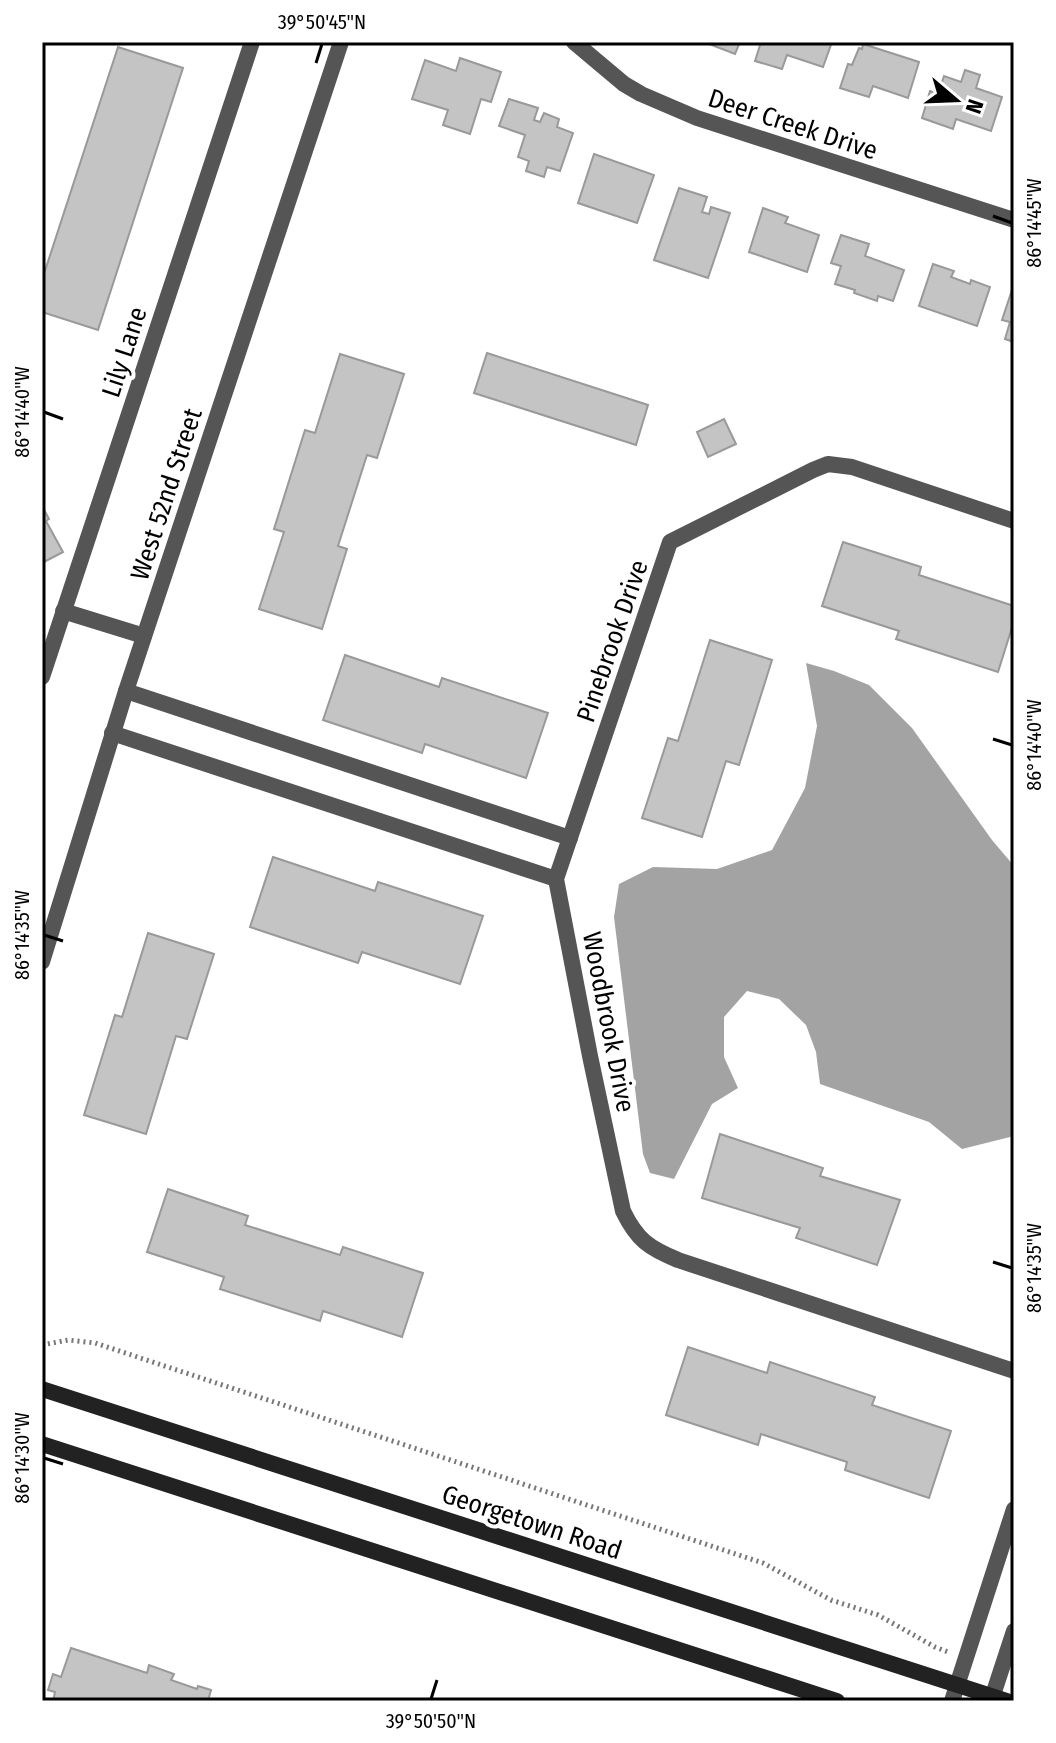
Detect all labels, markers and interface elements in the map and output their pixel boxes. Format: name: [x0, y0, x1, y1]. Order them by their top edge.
text: 39°50'45"N: [278, 10, 366, 34]
north arrow: [916, 60, 996, 140]
street label: Deer Creek Drive: [704, 83, 881, 166]
text: N: [960, 96, 989, 117]
text: 86°14'45"W: [1022, 178, 1046, 268]
street label: Lily Lane: [95, 303, 154, 401]
text: 86°14'40"W: [10, 366, 34, 458]
street label: West 52nd Street: [124, 404, 209, 584]
street label: Pinebrook Drive: [570, 556, 655, 726]
text: 86°14'40"W: [1022, 699, 1046, 791]
text: 86°14'35"W: [10, 890, 34, 980]
street label: Woodbrook Drive: [576, 929, 641, 1115]
text: 86°14'35"W: [1022, 1223, 1046, 1313]
text: 86°14'30"W: [10, 1412, 34, 1504]
street label: Georgetown Road: [438, 1479, 626, 1566]
text: 39°50'50"N: [386, 1709, 476, 1733]

